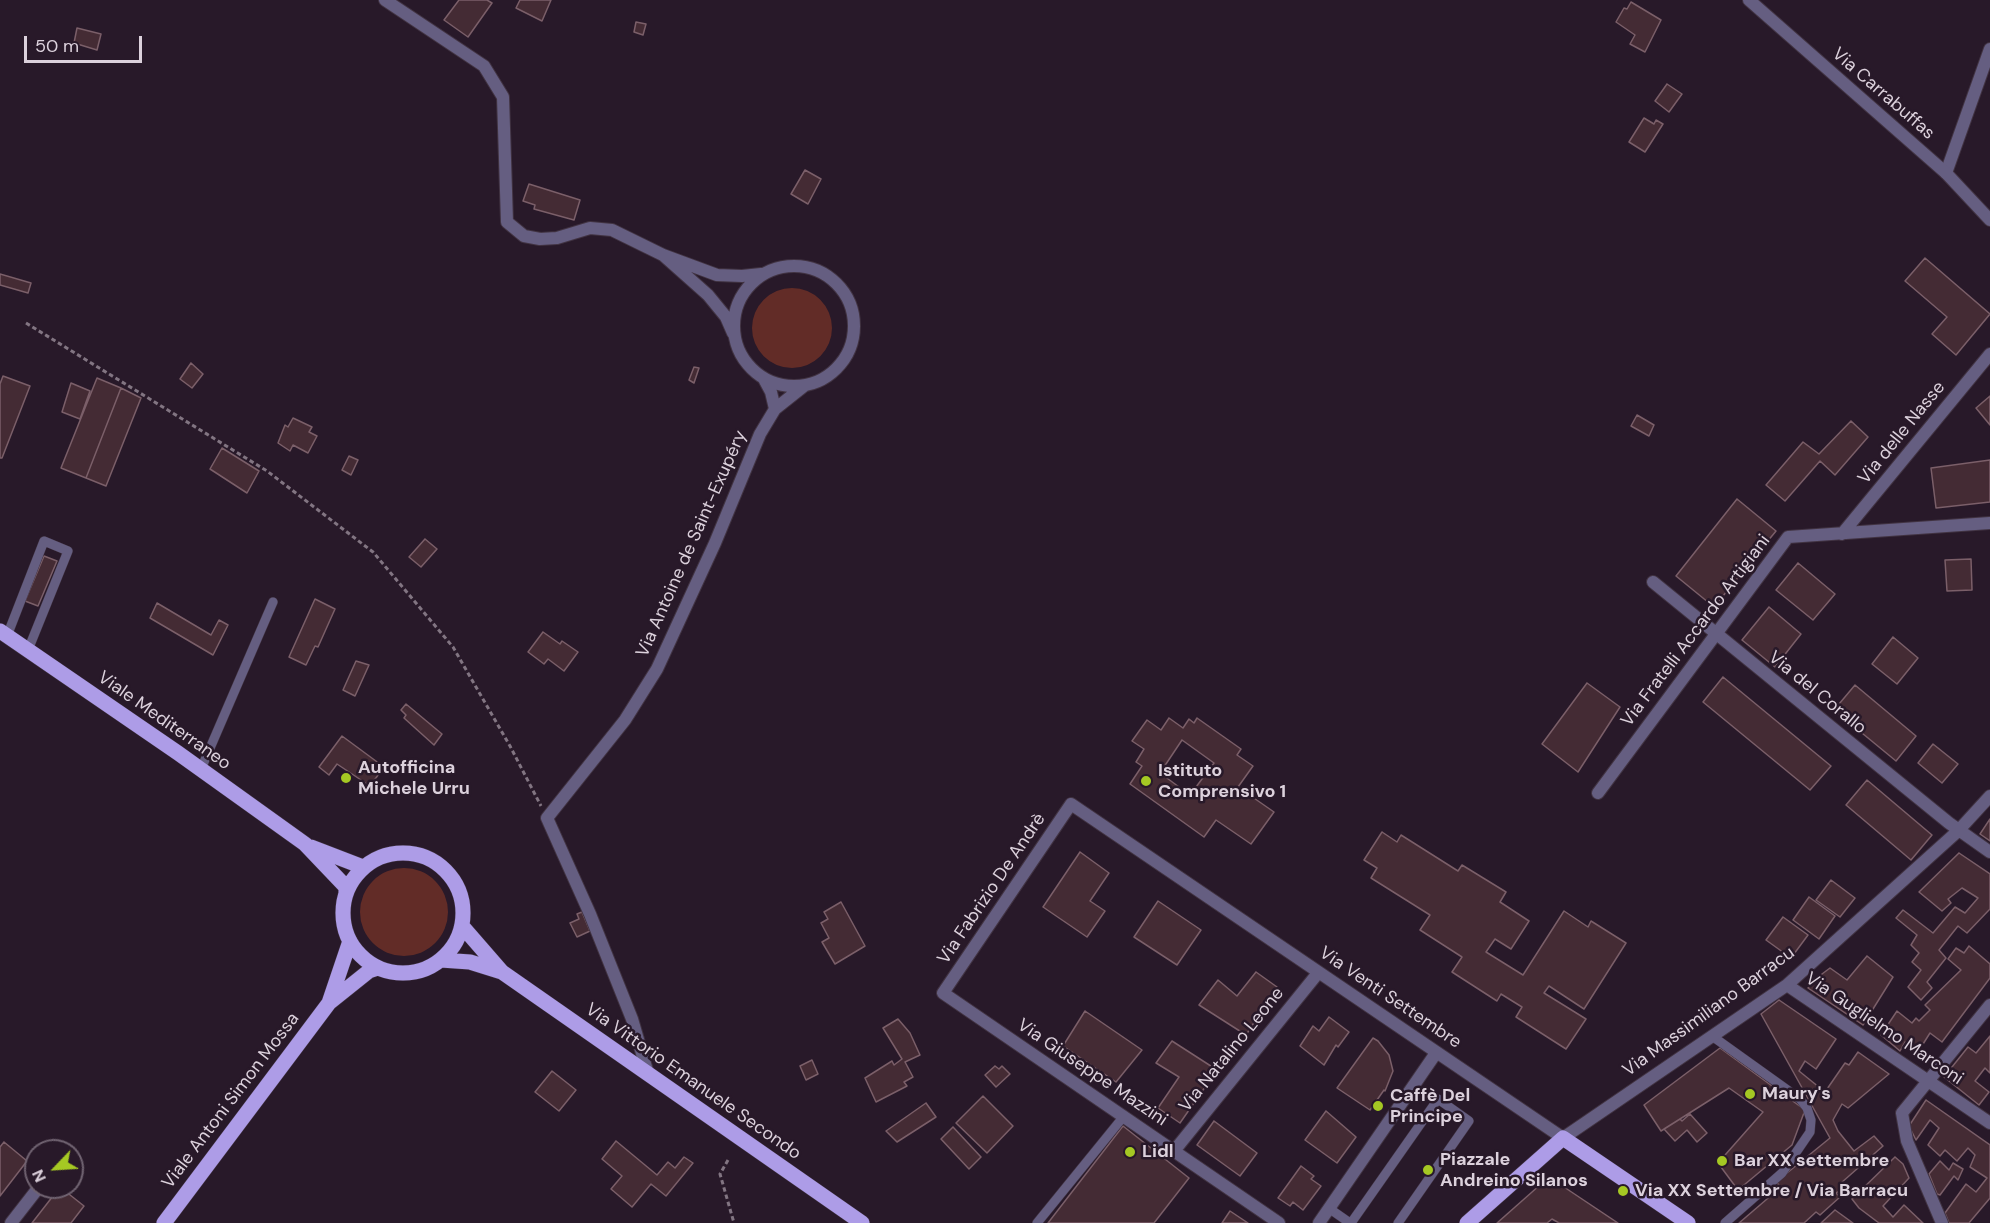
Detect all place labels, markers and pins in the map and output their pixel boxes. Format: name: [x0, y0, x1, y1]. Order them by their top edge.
place label: Autofficina Michele Urru: [358, 757, 470, 800]
place label: Istituto Comprensivo 1: [1158, 760, 1286, 802]
marker: Autofficina Michele Urru: [339, 771, 353, 785]
marker: Istituto Comprensivo 1: [1139, 774, 1153, 788]
place label: Maury's: [1762, 1083, 1831, 1105]
place label: Caffè Del Principe: [1390, 1085, 1470, 1128]
marker: Maury's: [1743, 1087, 1757, 1101]
marker: Caffè Del Principe: [1371, 1099, 1385, 1113]
place label: Lidl: [1142, 1141, 1174, 1163]
marker: Lidl: [1123, 1145, 1137, 1159]
place label: Piazzale Andreino Silanos: [1440, 1149, 1588, 1192]
place label: Bar XX settembre: [1734, 1150, 1889, 1172]
marker: Bar XX settembre: [1715, 1154, 1729, 1168]
marker: Piazzale Andreino Silanos: [1421, 1163, 1435, 1177]
place label: Via XX Settembre / Via Barracu: [1635, 1180, 1908, 1202]
marker: Via XX Settembre / Via Barracu: [1616, 1184, 1630, 1198]

